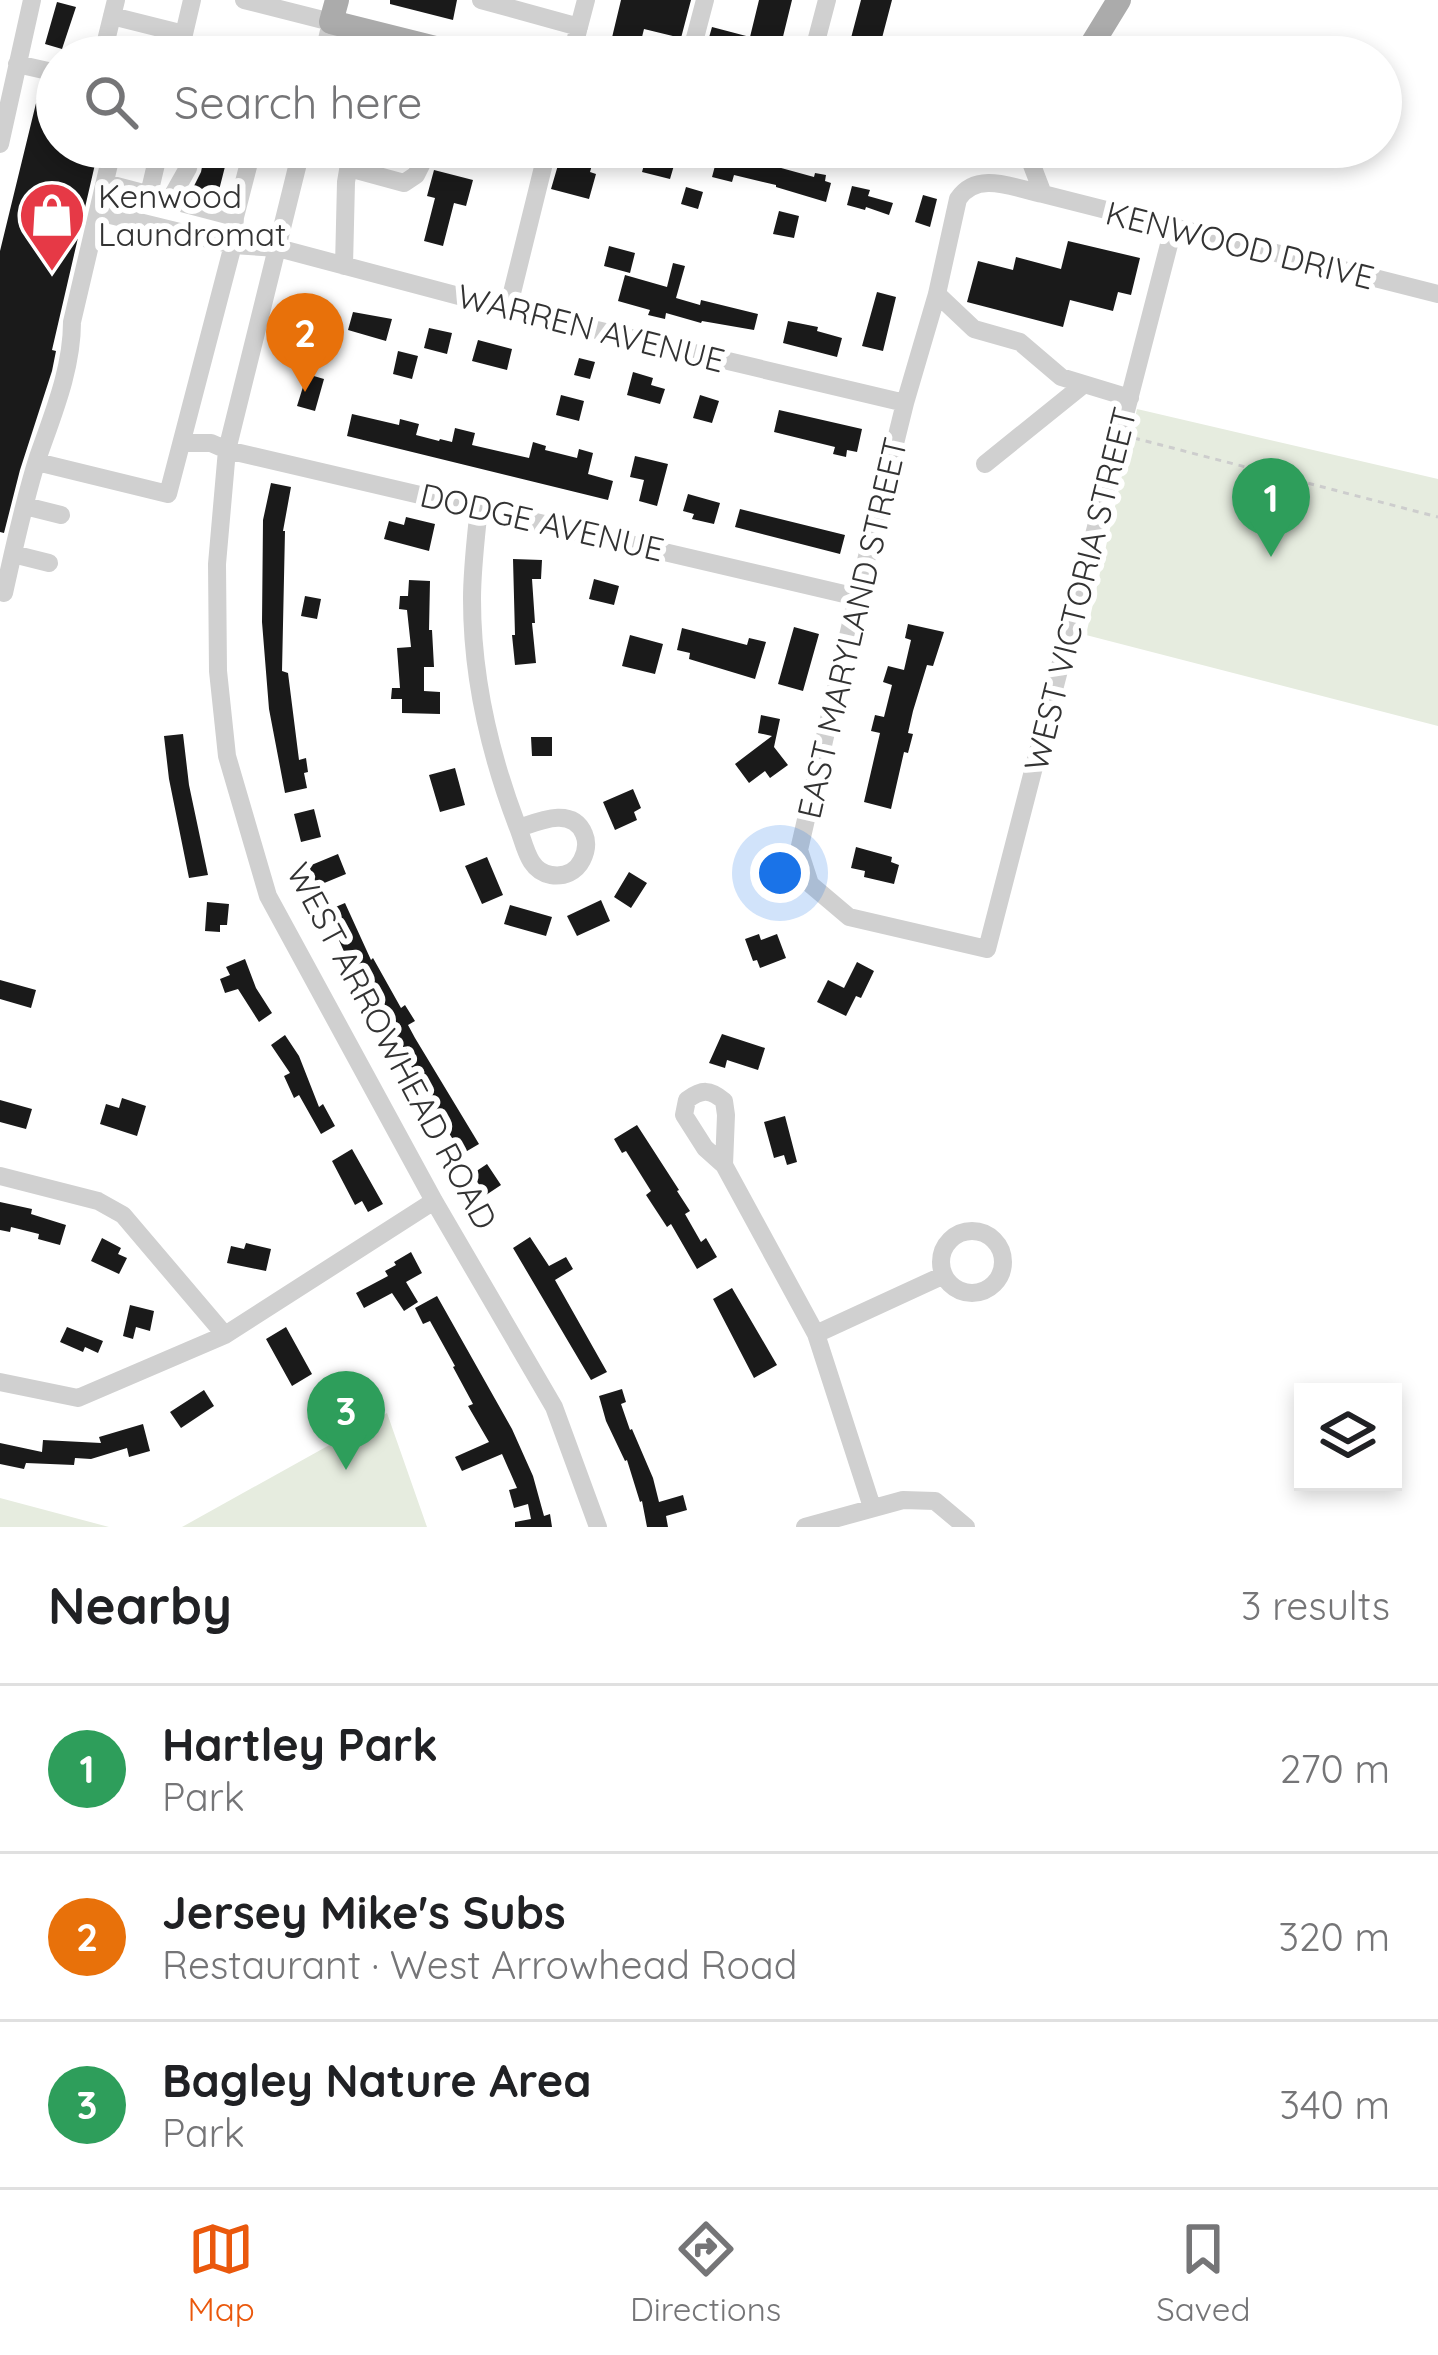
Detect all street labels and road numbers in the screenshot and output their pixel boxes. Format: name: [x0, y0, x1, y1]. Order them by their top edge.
street label: KENWOOD DRIVE: [1102, 191, 1378, 298]
street label: WARREN AVENUE: [453, 275, 729, 381]
street label: WEST VICTORIA STREET: [1014, 403, 1145, 775]
street label: EAST MARYLAND STREET: [788, 433, 915, 822]
street label: DODGE AVENUE: [416, 474, 668, 569]
street label: WEST ARROWHEAD ROAD: [278, 856, 507, 1236]

